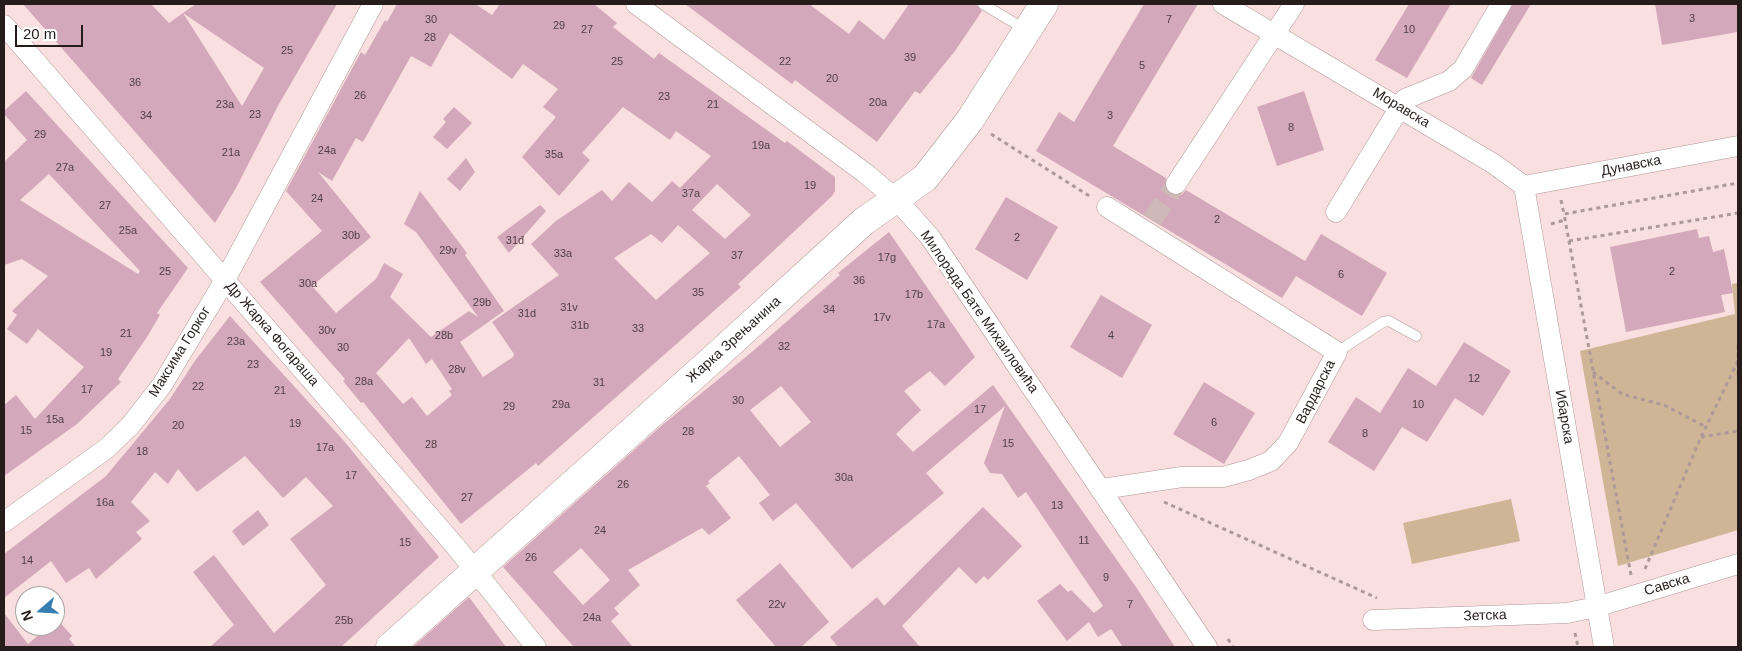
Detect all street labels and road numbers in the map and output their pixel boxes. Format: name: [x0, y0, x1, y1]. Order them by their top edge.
street label: Моравска: [1369, 84, 1433, 132]
street label: Дунавска: [1600, 152, 1662, 180]
street label: Милорада Бате Михаиловића: [916, 228, 1042, 396]
street label: Др Жарка Фогараша: [222, 278, 322, 390]
street label: Жарка Зрењанина: [683, 293, 785, 387]
street label: Максима Горког: [145, 304, 215, 400]
street label: Вардарска: [1293, 357, 1339, 427]
street label: Ибарска: [1551, 389, 1577, 445]
street label: Савска: [1642, 570, 1692, 600]
street label: Зетска: [1463, 607, 1507, 625]

